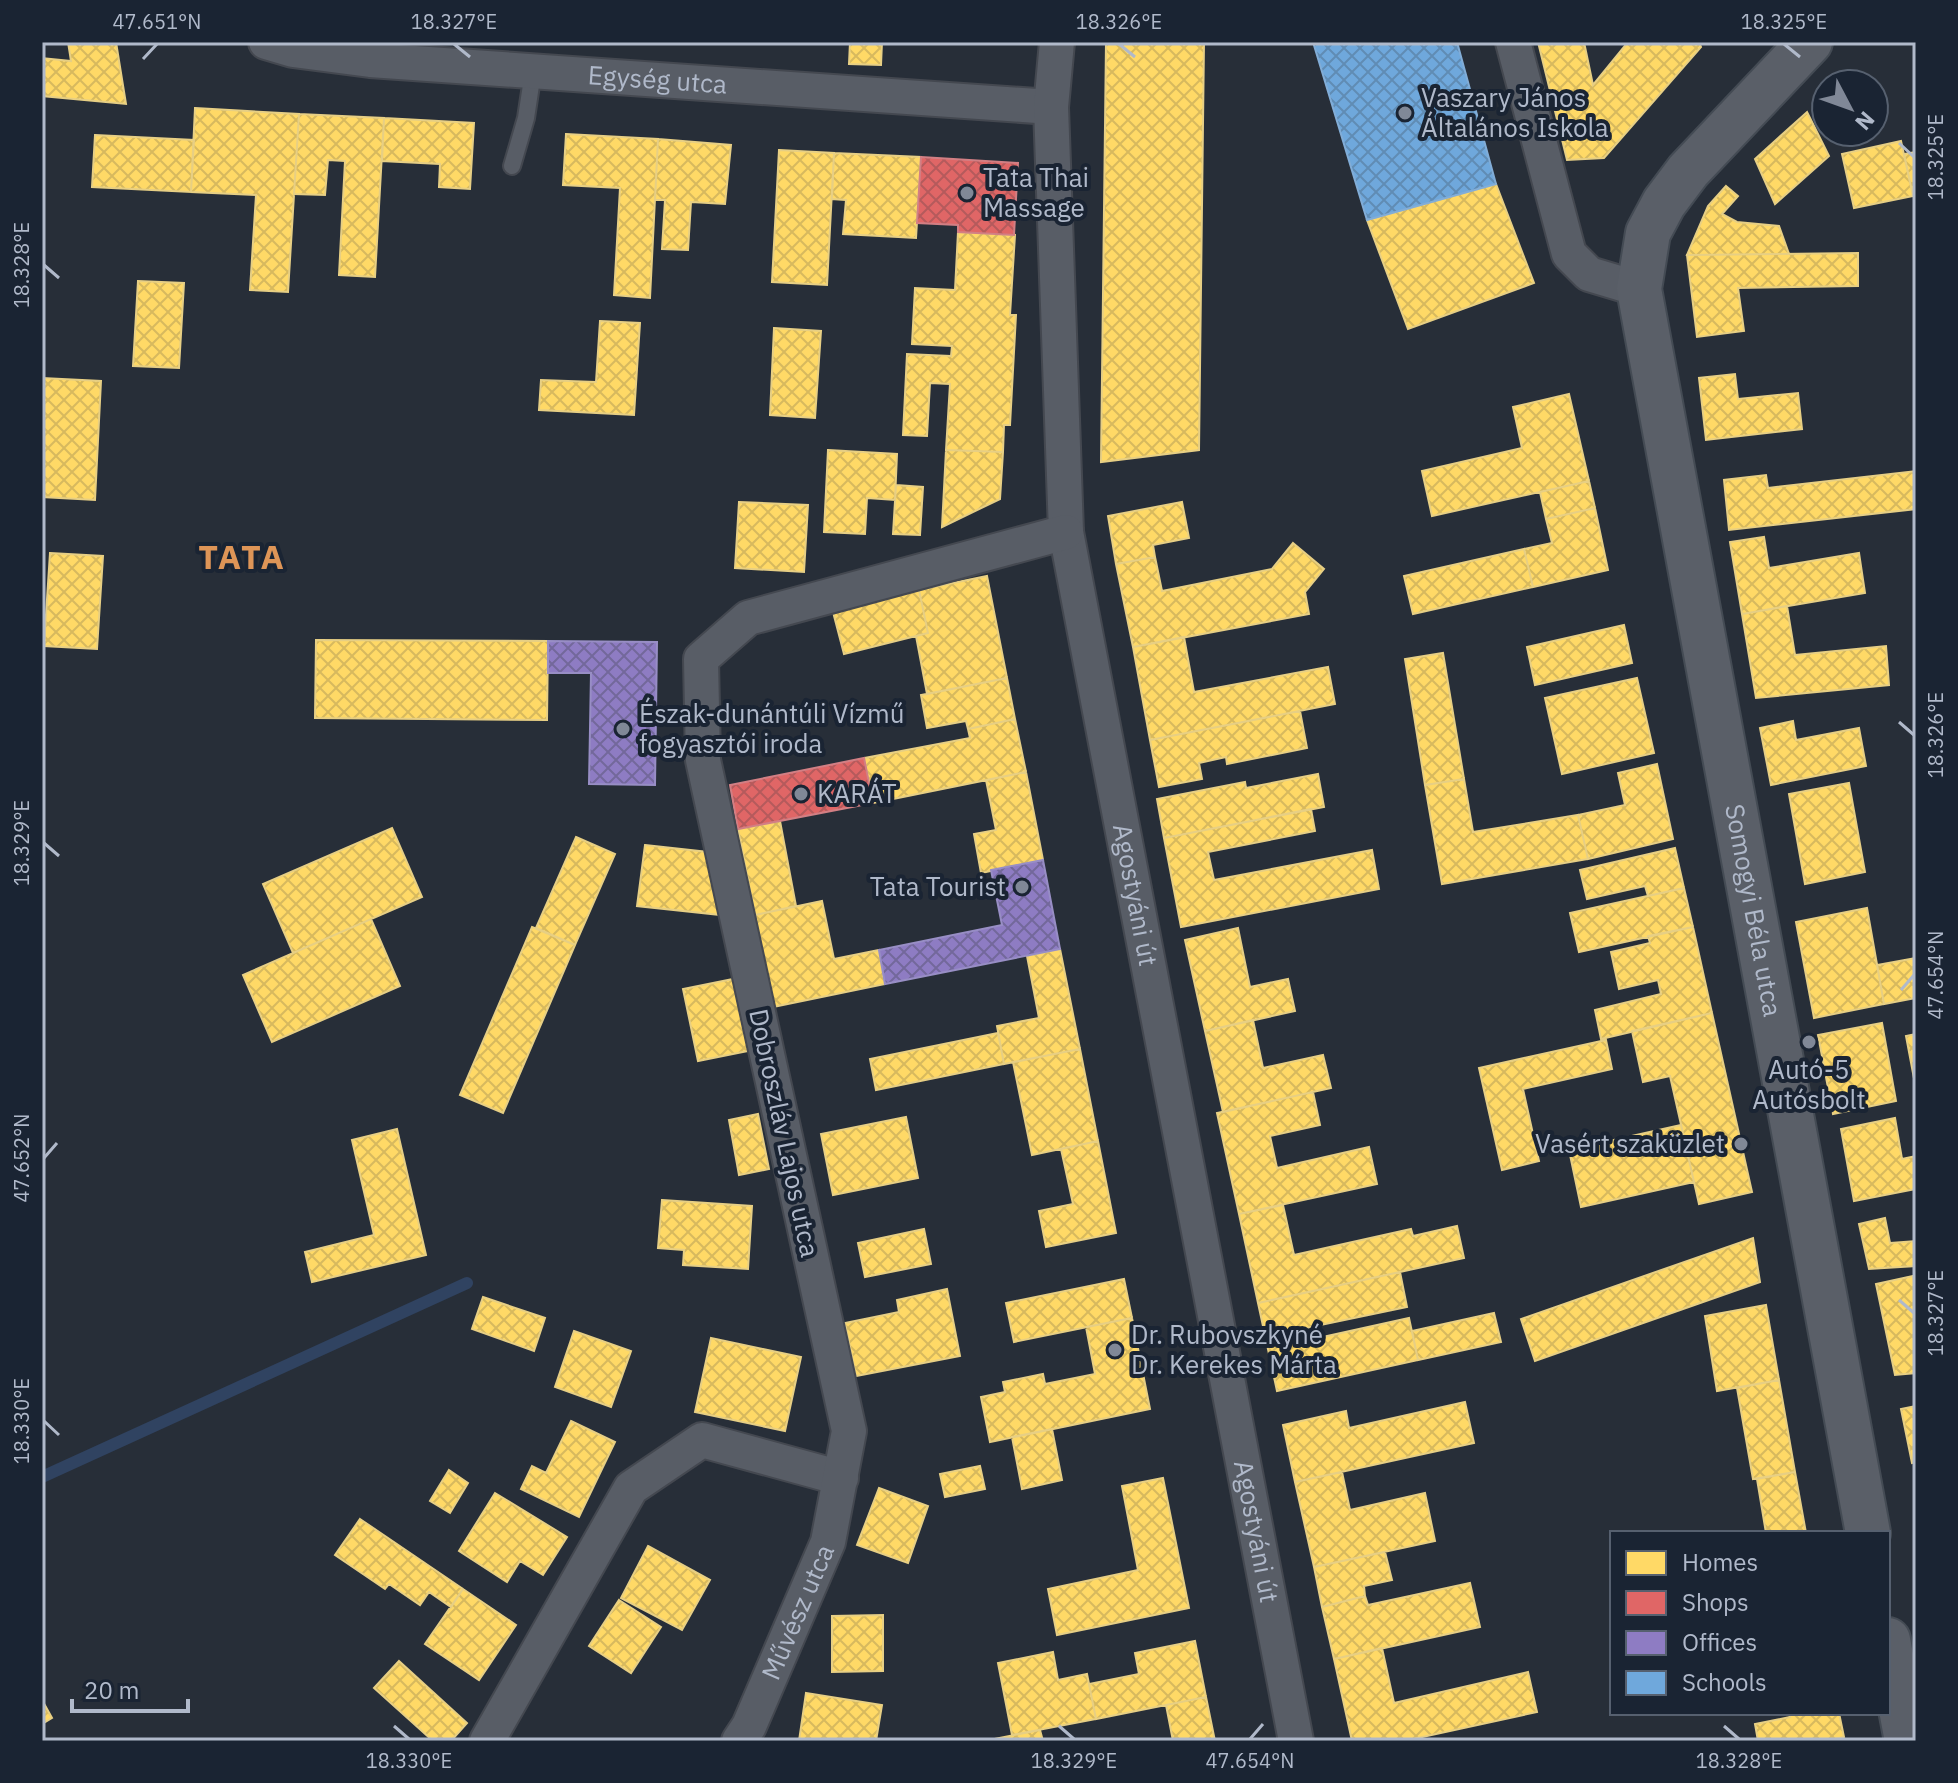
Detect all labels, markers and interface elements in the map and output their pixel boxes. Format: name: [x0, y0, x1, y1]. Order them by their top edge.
text: 47.651°N: [113, 8, 201, 35]
text: 18.327°E: [411, 8, 497, 35]
text: 18.326°E: [1076, 8, 1162, 35]
text: 18.325°E: [1741, 8, 1827, 35]
street label: Egység utca: [587, 57, 728, 101]
north arrow: [1810, 68, 1890, 148]
place label: Vaszary János Általános Iskola: [1421, 80, 1609, 144]
marker: Vaszary János Általános Iskola: [1396, 104, 1414, 122]
text: N: [1849, 106, 1882, 137]
text: 18.325°E: [1922, 114, 1949, 200]
place label: Tata Thai Massage: [983, 160, 1089, 224]
marker: Tata Thai Massage: [958, 184, 976, 202]
text: 18.328°E: [8, 222, 35, 308]
district label: TATA: [198, 534, 286, 578]
text: 18.326°E: [1922, 692, 1949, 778]
place label: Észak-dunántúli Vízmű fogyasztói iroda: [639, 696, 904, 760]
marker: Észak-dunántúli Vízmű fogyasztói iroda: [614, 720, 632, 738]
place label: KARÁT: [817, 776, 897, 810]
marker: KARÁT: [792, 785, 810, 803]
text: 18.329°E: [8, 800, 35, 886]
street label: Somogyi Béla utca: [1718, 801, 1791, 1019]
street label: Agostyáni út: [1106, 821, 1166, 969]
place label: Tata Tourist: [870, 869, 1006, 903]
marker: Tata Tourist: [1013, 878, 1031, 896]
text: 47.654°N: [1922, 931, 1949, 1019]
street label: Dobroszláv Lajos utca: [742, 1006, 828, 1260]
marker: Autó-5 Autósbolt: [1800, 1033, 1818, 1051]
place label: Autó-5 Autósbolt: [1752, 1052, 1866, 1116]
text: 47.652°N: [8, 1114, 35, 1202]
place label: Vasért szaküzlet: [1535, 1126, 1725, 1160]
marker: Vasért szaküzlet: [1732, 1135, 1750, 1153]
text: 18.327°E: [1922, 1270, 1949, 1356]
place label: Dr. Rubovszkyné Dr. Kerekes Márta: [1131, 1317, 1337, 1381]
marker: Dr. Rubovszkyné Dr. Kerekes Márta: [1106, 1341, 1124, 1359]
text: 18.330°E: [8, 1378, 35, 1464]
street label: Agostyáni út: [1227, 1457, 1287, 1605]
legend: [1610, 1531, 1890, 1715]
street label: Művész utca: [753, 1539, 841, 1685]
text: Homes: [1682, 1546, 1758, 1578]
text: Shops: [1682, 1586, 1749, 1618]
text: Offices: [1682, 1626, 1757, 1658]
scale bar: [72, 1663, 188, 1713]
text: Schools: [1682, 1666, 1767, 1698]
text: 20 m: [84, 1674, 139, 1706]
text: 18.330°E: [366, 1747, 452, 1774]
text: 18.329°E: [1031, 1747, 1117, 1774]
text: 47.654°N: [1206, 1747, 1294, 1774]
text: 18.328°E: [1696, 1747, 1782, 1774]

